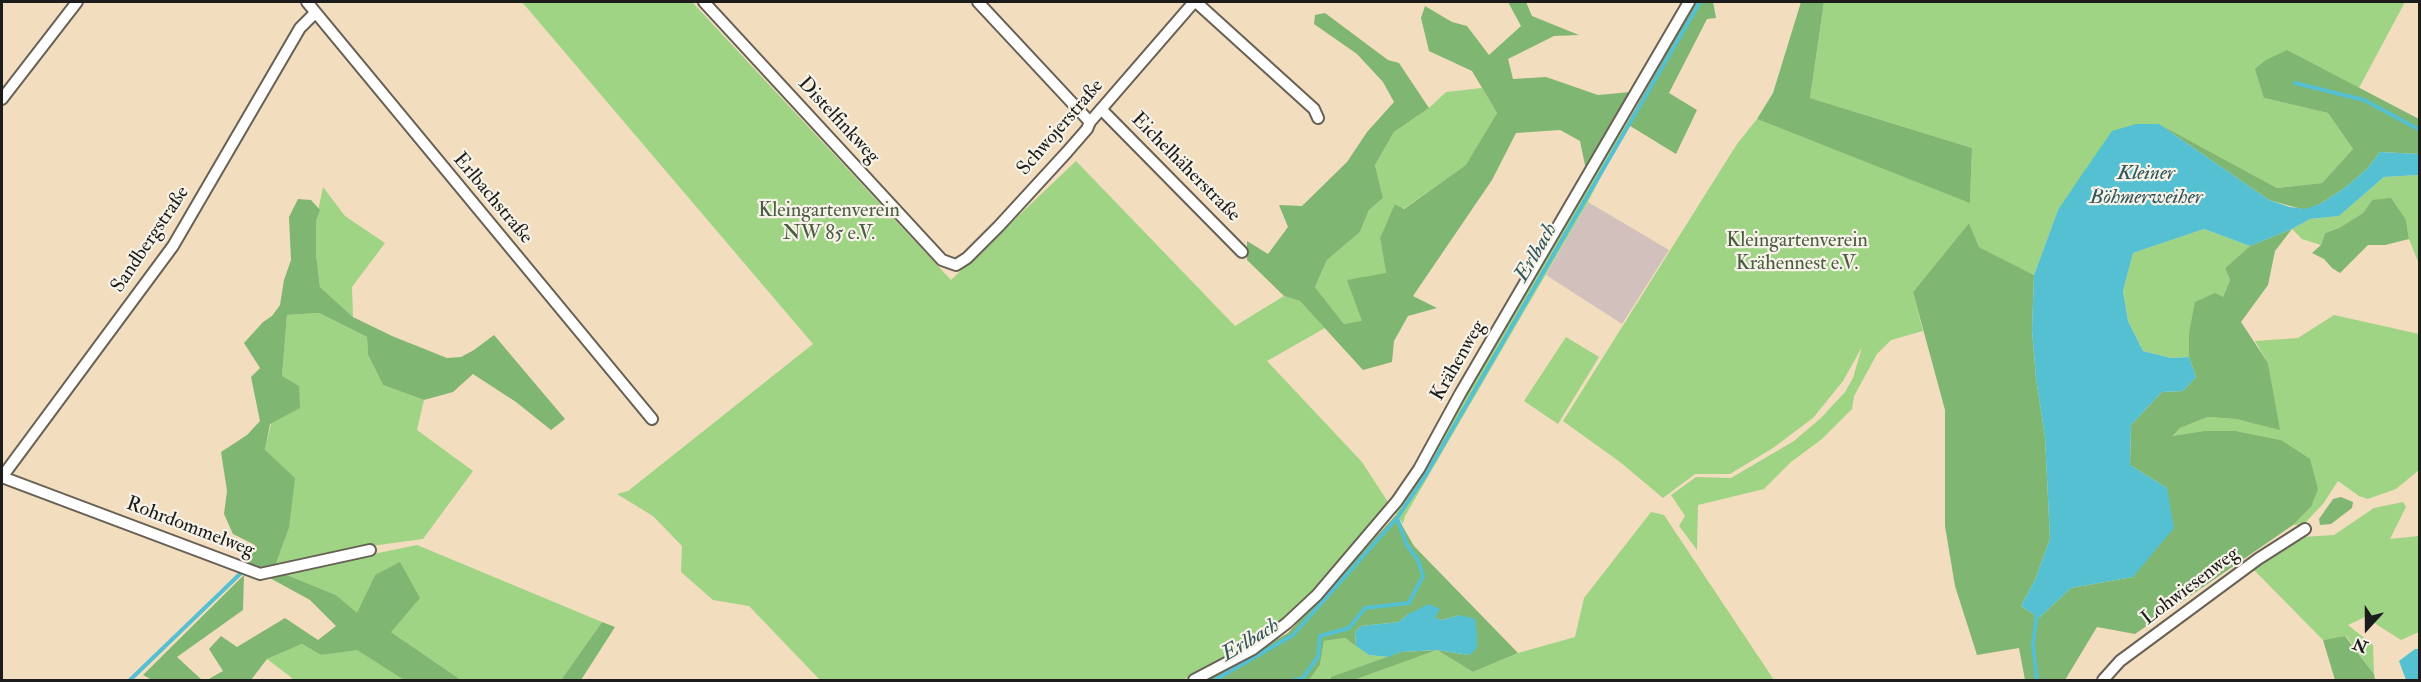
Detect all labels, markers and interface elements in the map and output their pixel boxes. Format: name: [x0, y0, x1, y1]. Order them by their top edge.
street label: Distelfinkweg: [792, 73, 884, 169]
street label: Schwojerstraße: [1013, 75, 1109, 181]
street label: Eichelhäherstraße: [1125, 108, 1245, 228]
street label: Erlbachstraße: [447, 149, 537, 249]
water label: Kleiner Böhmerweiher: [2089, 161, 2203, 211]
street label: Sandbergstraße: [107, 182, 195, 298]
park label: Kleingartenverein NW 85 e.V.: [758, 200, 900, 247]
water label: Erlbach: [1510, 219, 1564, 287]
park label: Kleingartenverein Krähennest e.V.: [1726, 230, 1868, 277]
street label: Krähenweg: [1426, 316, 1492, 406]
street label: Rohrdommelweg: [122, 492, 258, 564]
street label: Lohwiesenweg: [2137, 543, 2245, 631]
north arrow: [2337, 598, 2397, 658]
water label: Erlbach: [1217, 614, 1285, 668]
text: N: [2350, 633, 2371, 657]

